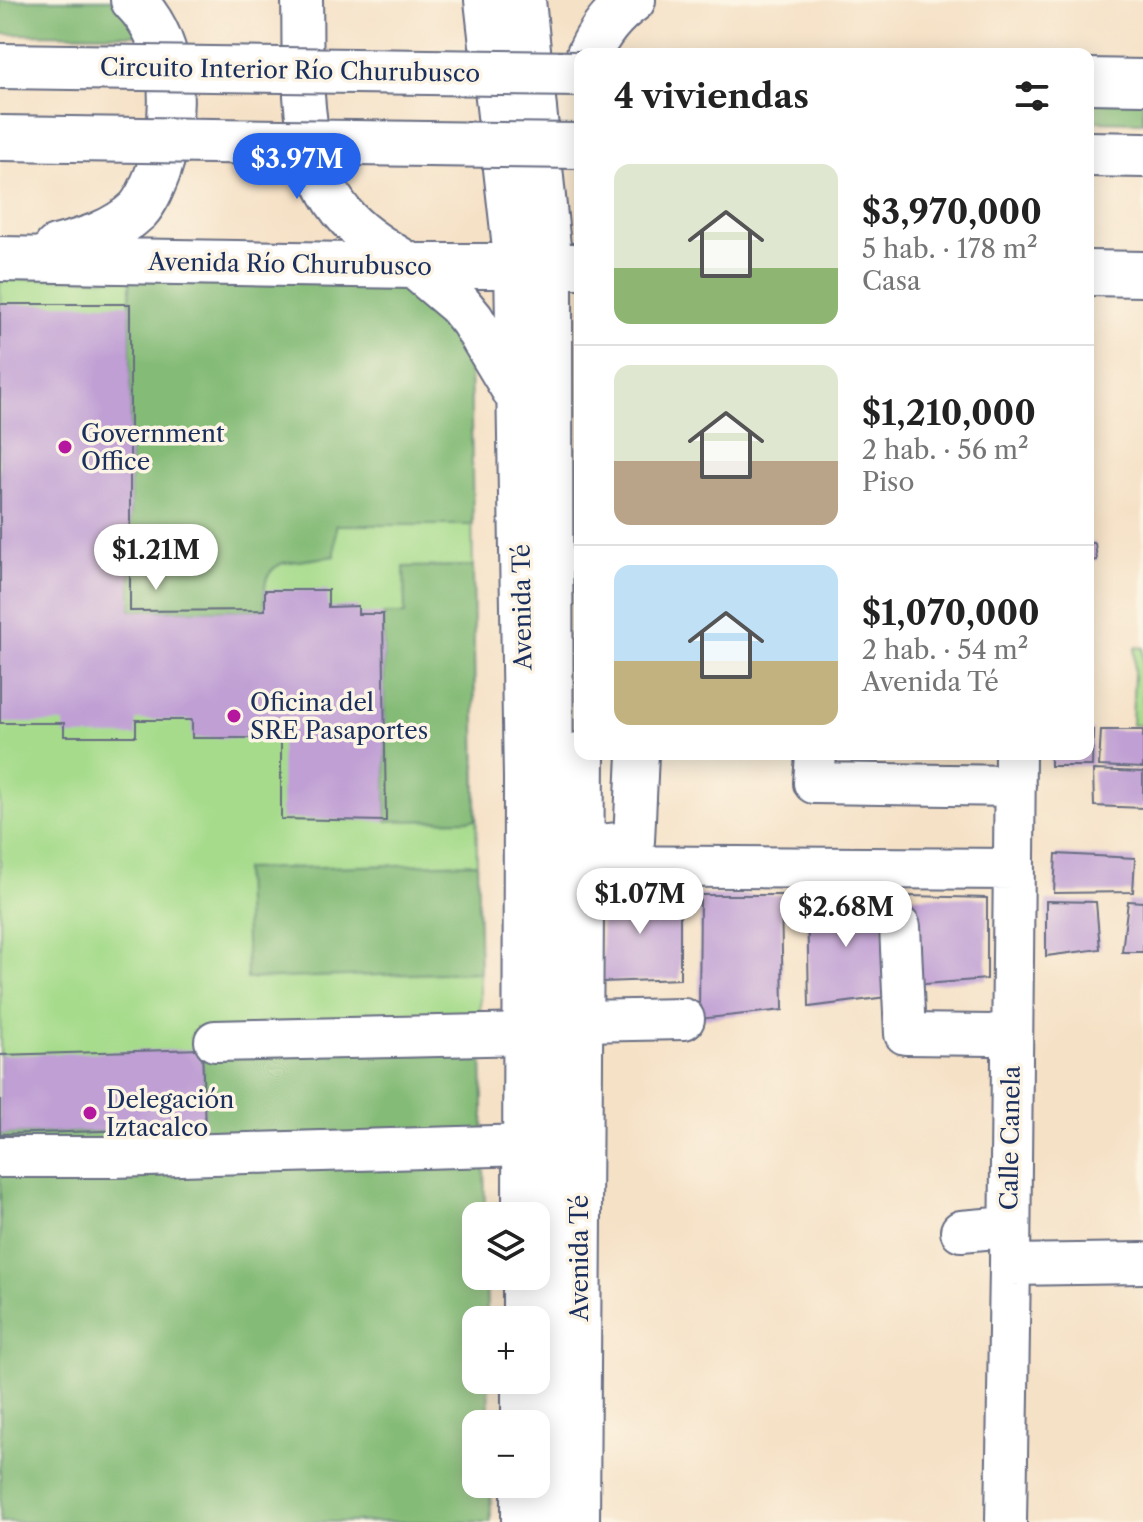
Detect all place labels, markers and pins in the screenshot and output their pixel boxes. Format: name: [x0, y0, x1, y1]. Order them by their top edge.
pin: $3.97M: [232, 133, 362, 201]
place label: Government Office: [81, 419, 225, 476]
marker: Government Office: [56, 438, 74, 456]
pin: $1.21M: [91, 524, 221, 592]
place label: Oficina del SRE Pasaportes: [250, 688, 428, 745]
marker: Oficina del SRE Pasaportes: [225, 707, 243, 725]
pin: $1.07M: [575, 868, 705, 936]
pin: $2.68M: [781, 881, 911, 949]
place label: Delegación Iztacalco: [106, 1085, 234, 1142]
marker: Delegación Iztacalco: [81, 1104, 99, 1122]

